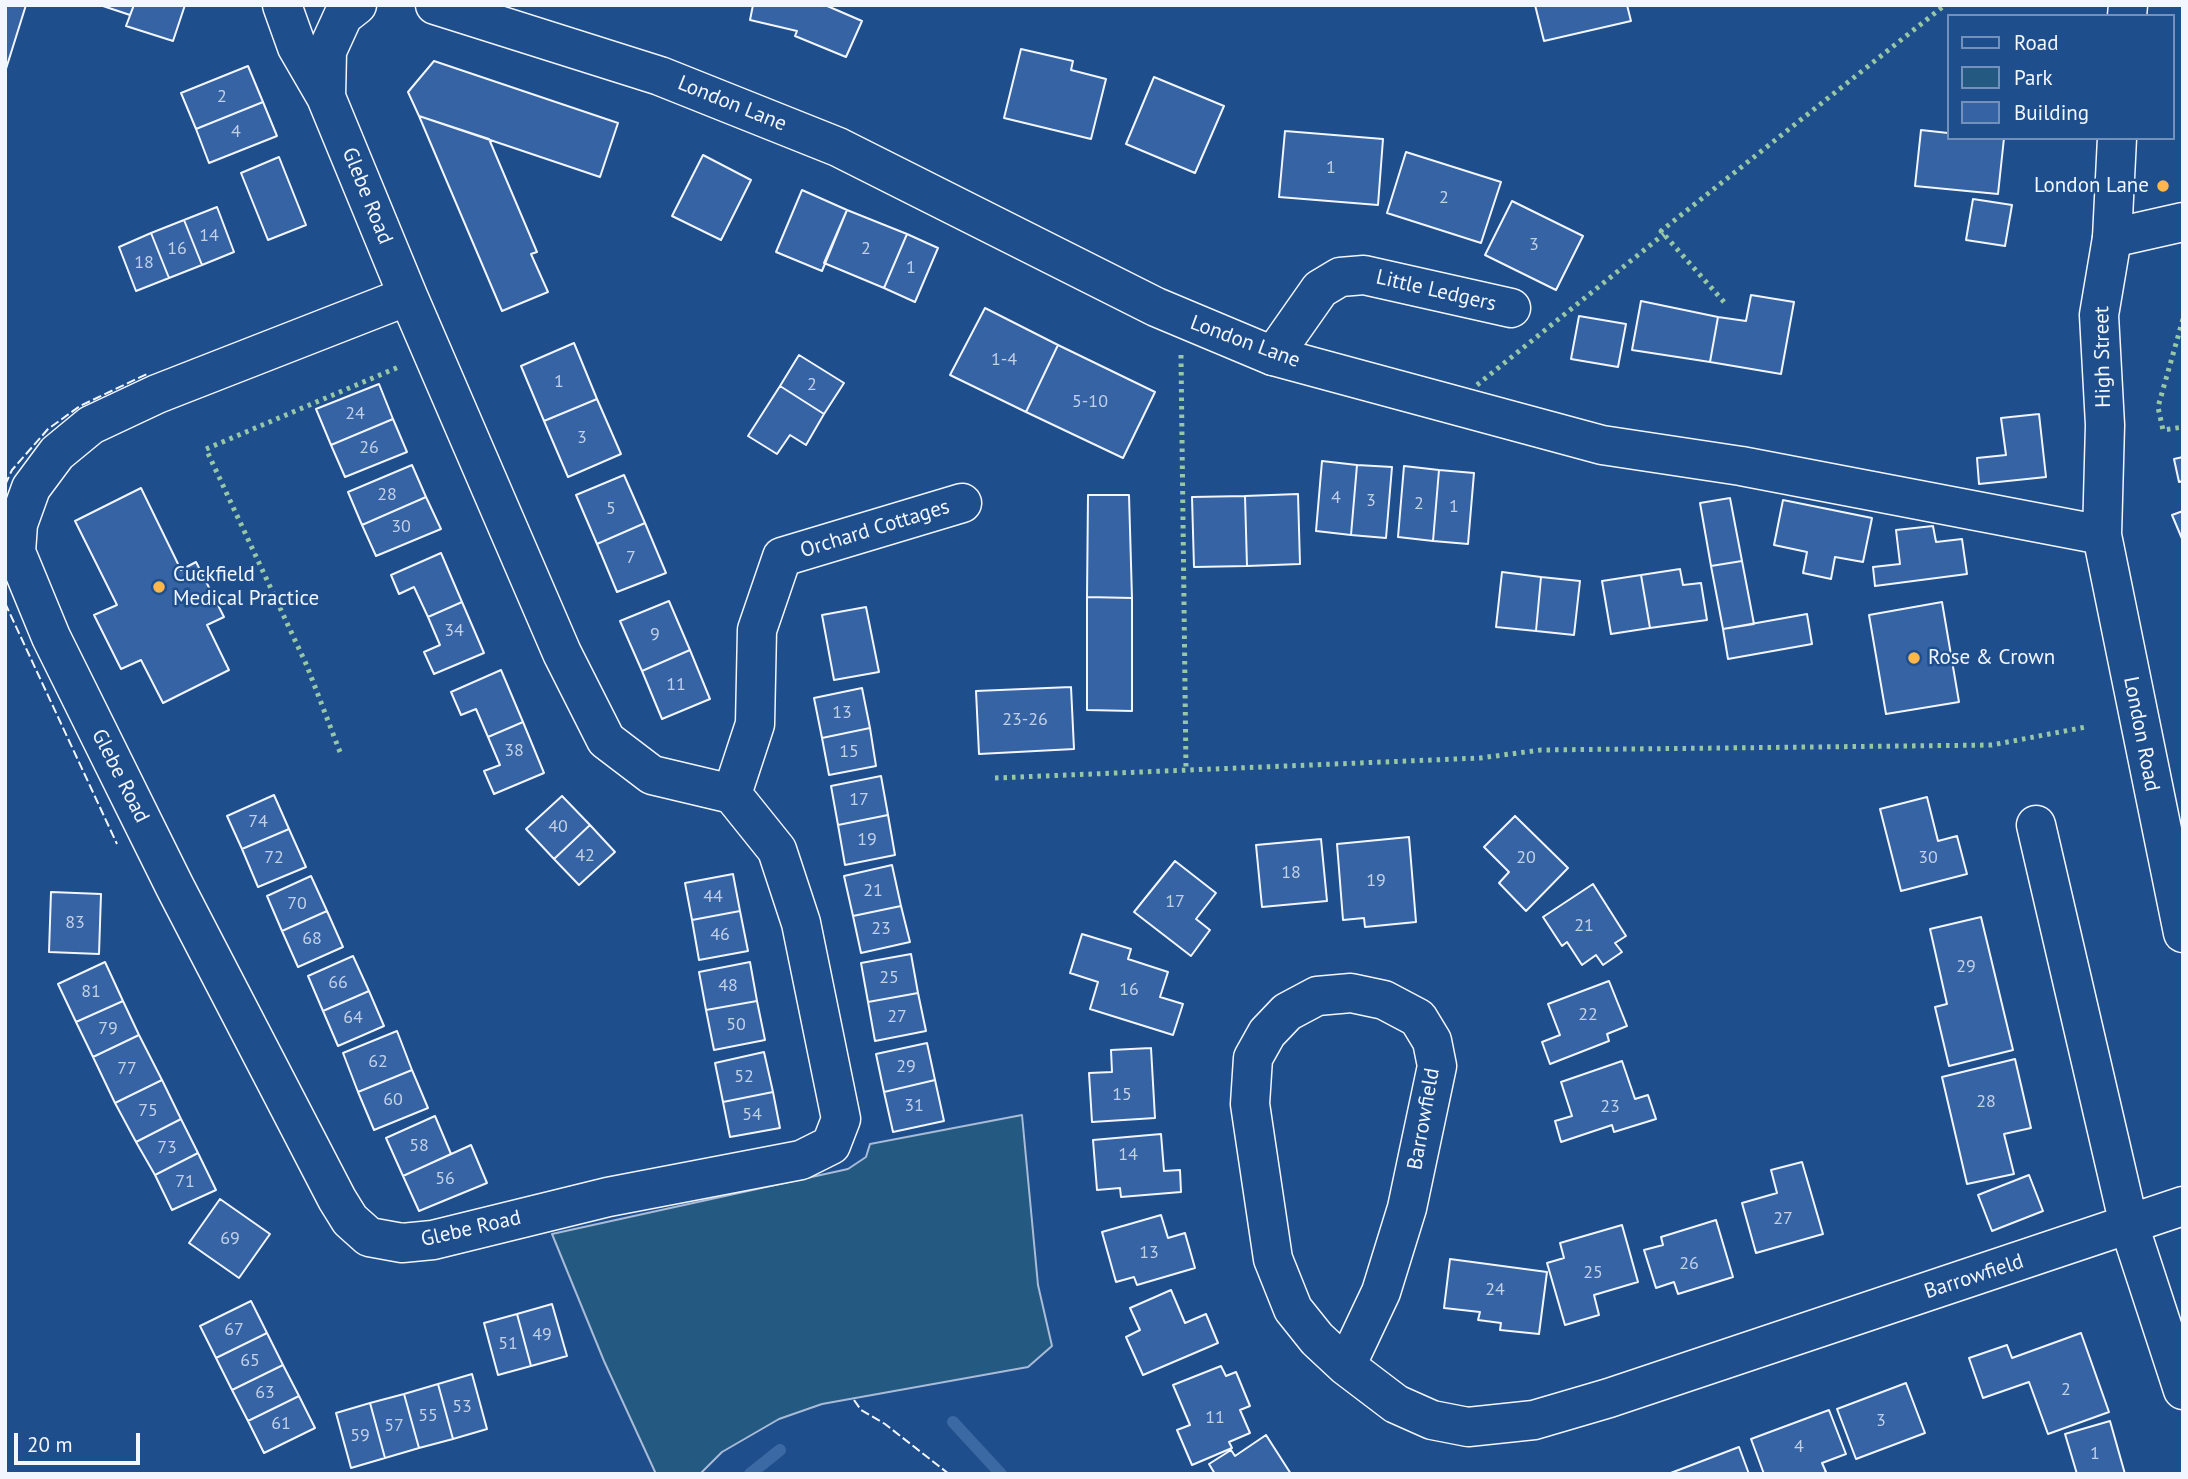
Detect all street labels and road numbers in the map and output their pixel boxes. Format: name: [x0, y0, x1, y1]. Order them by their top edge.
street label: London Lane: [674, 71, 790, 137]
street label: Glebe Road: [336, 144, 398, 248]
street label: Little Ledgers: [1373, 265, 1499, 317]
street label: High Street: [2090, 306, 2116, 408]
street label: London Lane: [1187, 310, 1303, 374]
street label: Orchard Cottages: [797, 494, 953, 564]
street label: London Road: [2118, 674, 2164, 794]
street label: Glebe Road: [86, 725, 154, 827]
street label: Barrowfield: [1403, 1066, 1445, 1172]
street label: Glebe Road: [419, 1205, 523, 1253]
street label: Barrowfield: [1921, 1249, 2027, 1305]

